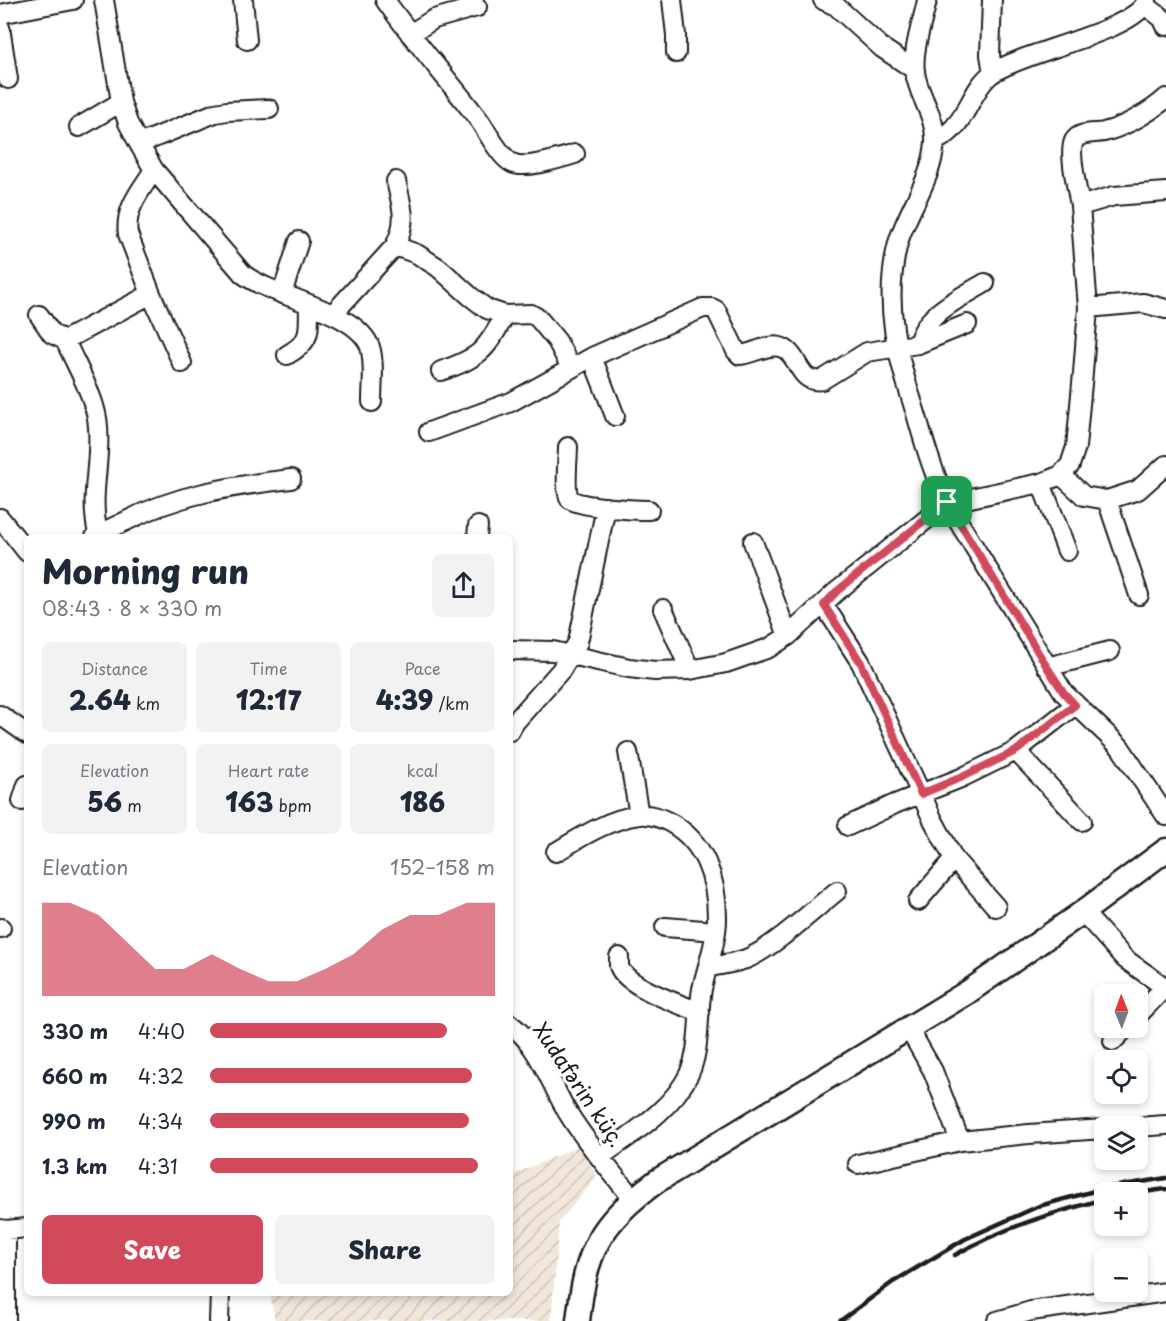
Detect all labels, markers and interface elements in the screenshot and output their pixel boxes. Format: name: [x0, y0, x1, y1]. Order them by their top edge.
pin: [921, 476, 972, 527]
icon: arrive: [930, 485, 963, 518]
text: Morning run: [42, 545, 249, 595]
button: share: [432, 554, 495, 617]
text: 08:43 · 8 × 330 m: [42, 593, 222, 623]
text: Distance: [81, 656, 148, 680]
text: Time: [250, 656, 287, 680]
text: Pace: [404, 656, 441, 680]
text: 2.64: [69, 680, 131, 719]
text: 12:17: [236, 680, 301, 719]
text: 4:39: [376, 680, 433, 719]
text: km: [131, 691, 160, 715]
text: /km: [433, 691, 469, 715]
text: Elevation: [80, 758, 149, 782]
text: Heart rate: [228, 758, 309, 782]
text: kcal: [407, 758, 438, 782]
text: 56: [87, 782, 122, 821]
text: 163: [225, 782, 274, 821]
text: 186: [400, 782, 445, 821]
text: m: [122, 793, 142, 817]
text: bpm: [274, 793, 312, 817]
text: Elevation: [42, 852, 128, 882]
text: 152–158 m: [390, 852, 495, 882]
north arrow: [1094, 984, 1148, 1038]
map controls: [1094, 984, 1148, 1302]
street label: Xudafərin küç.: [526, 1015, 634, 1153]
text: 330 m: [42, 1016, 108, 1046]
text: 4:40: [138, 1016, 185, 1046]
button: locate: [1094, 1050, 1148, 1104]
text: 660 m: [42, 1061, 108, 1091]
text: 4:32: [138, 1061, 184, 1091]
text: 990 m: [42, 1106, 106, 1136]
text: 4:34: [138, 1106, 183, 1136]
button: layers: [1094, 1116, 1148, 1170]
text: 1.3 km: [42, 1151, 108, 1181]
text: 4:31: [138, 1151, 178, 1181]
button: +: [1094, 1182, 1148, 1236]
button: Save: [42, 1215, 263, 1284]
button: Share: [275, 1215, 495, 1284]
button: −: [1094, 1248, 1148, 1302]

